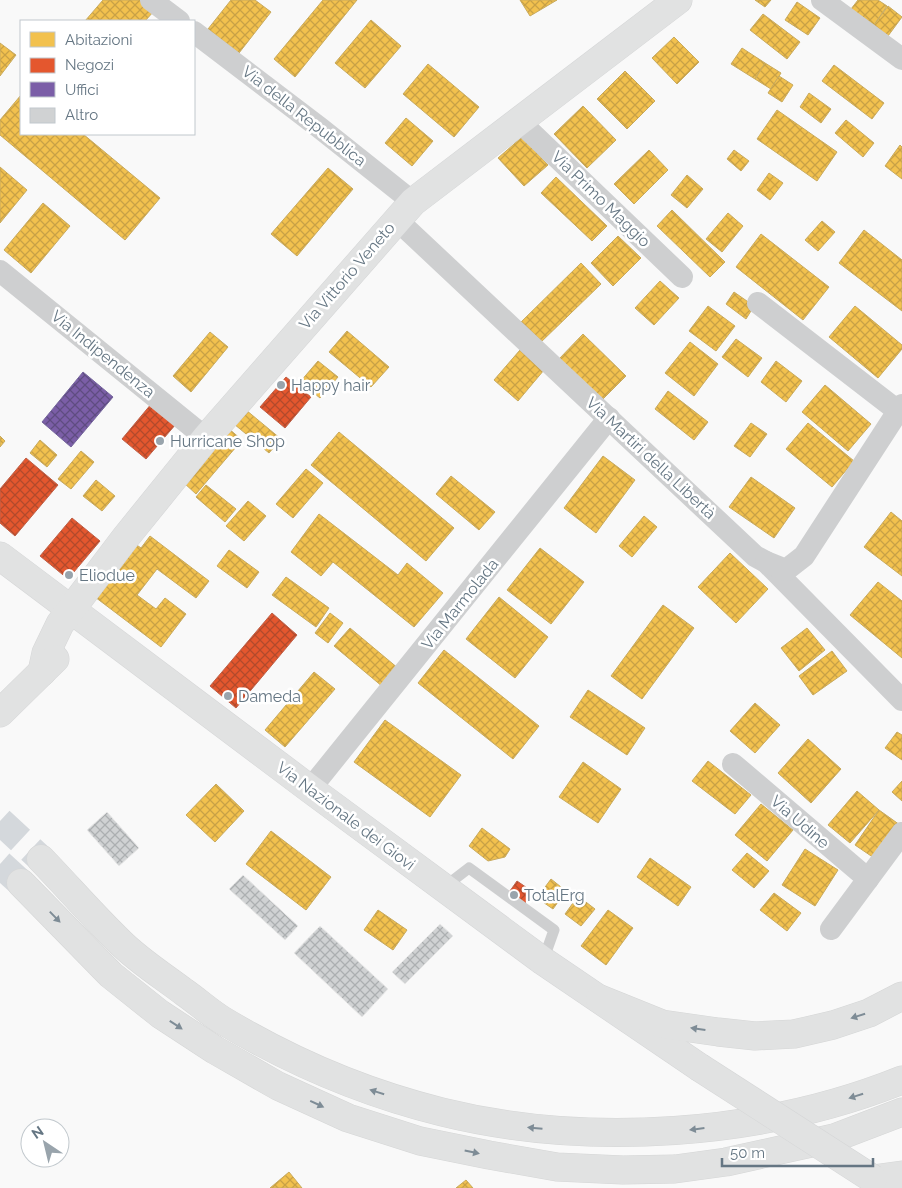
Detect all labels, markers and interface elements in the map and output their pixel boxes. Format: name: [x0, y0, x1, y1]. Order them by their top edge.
legend: [20, 20, 195, 135]
text: Abitazioni: [65, 31, 132, 49]
text: Negozi: [65, 56, 114, 74]
street label: Via della Repubblica: [238, 62, 370, 170]
text: Uffici: [65, 81, 99, 99]
text: Altro: [65, 106, 98, 124]
street label: Via Primo Maggio: [548, 147, 654, 251]
street label: Via Vittorio Veneto: [295, 219, 399, 333]
street label: Via Indipendenza: [47, 306, 159, 402]
place label: Happy hair: [291, 376, 371, 395]
marker: Happy hair: [275, 379, 287, 391]
street label: Via Martiri della Libertà: [582, 393, 720, 523]
place label: Hurricane Shop: [170, 432, 285, 451]
marker: Hurricane Shop: [154, 435, 166, 447]
street label: Via Marmolada: [418, 555, 502, 653]
place label: Eliodue: [79, 566, 135, 585]
marker: Eliodue: [63, 569, 75, 581]
place label: Dameda: [238, 687, 301, 706]
marker: Dameda: [222, 690, 234, 702]
street label: Via Nazionale dei Giovi: [273, 758, 419, 874]
street label: Via Udine: [767, 791, 833, 853]
place label: TotalErg: [524, 886, 585, 905]
marker: TotalErg: [508, 889, 520, 901]
one-way arrow: [49, 911, 61, 923]
one-way arrow: [850, 1013, 865, 1021]
one-way arrow: [169, 1020, 183, 1029]
one-way arrow: [690, 1025, 706, 1033]
one-way arrow: [369, 1088, 384, 1096]
one-way arrow: [848, 1093, 863, 1101]
one-way arrow: [310, 1100, 325, 1109]
north arrow: [20, 1118, 70, 1168]
text: N: [29, 1123, 47, 1142]
one-way arrow: [527, 1124, 543, 1132]
one-way arrow: [689, 1125, 705, 1133]
scale bar: [722, 1136, 873, 1168]
text: 50 m: [730, 1144, 765, 1162]
one-way arrow: [465, 1148, 480, 1156]

